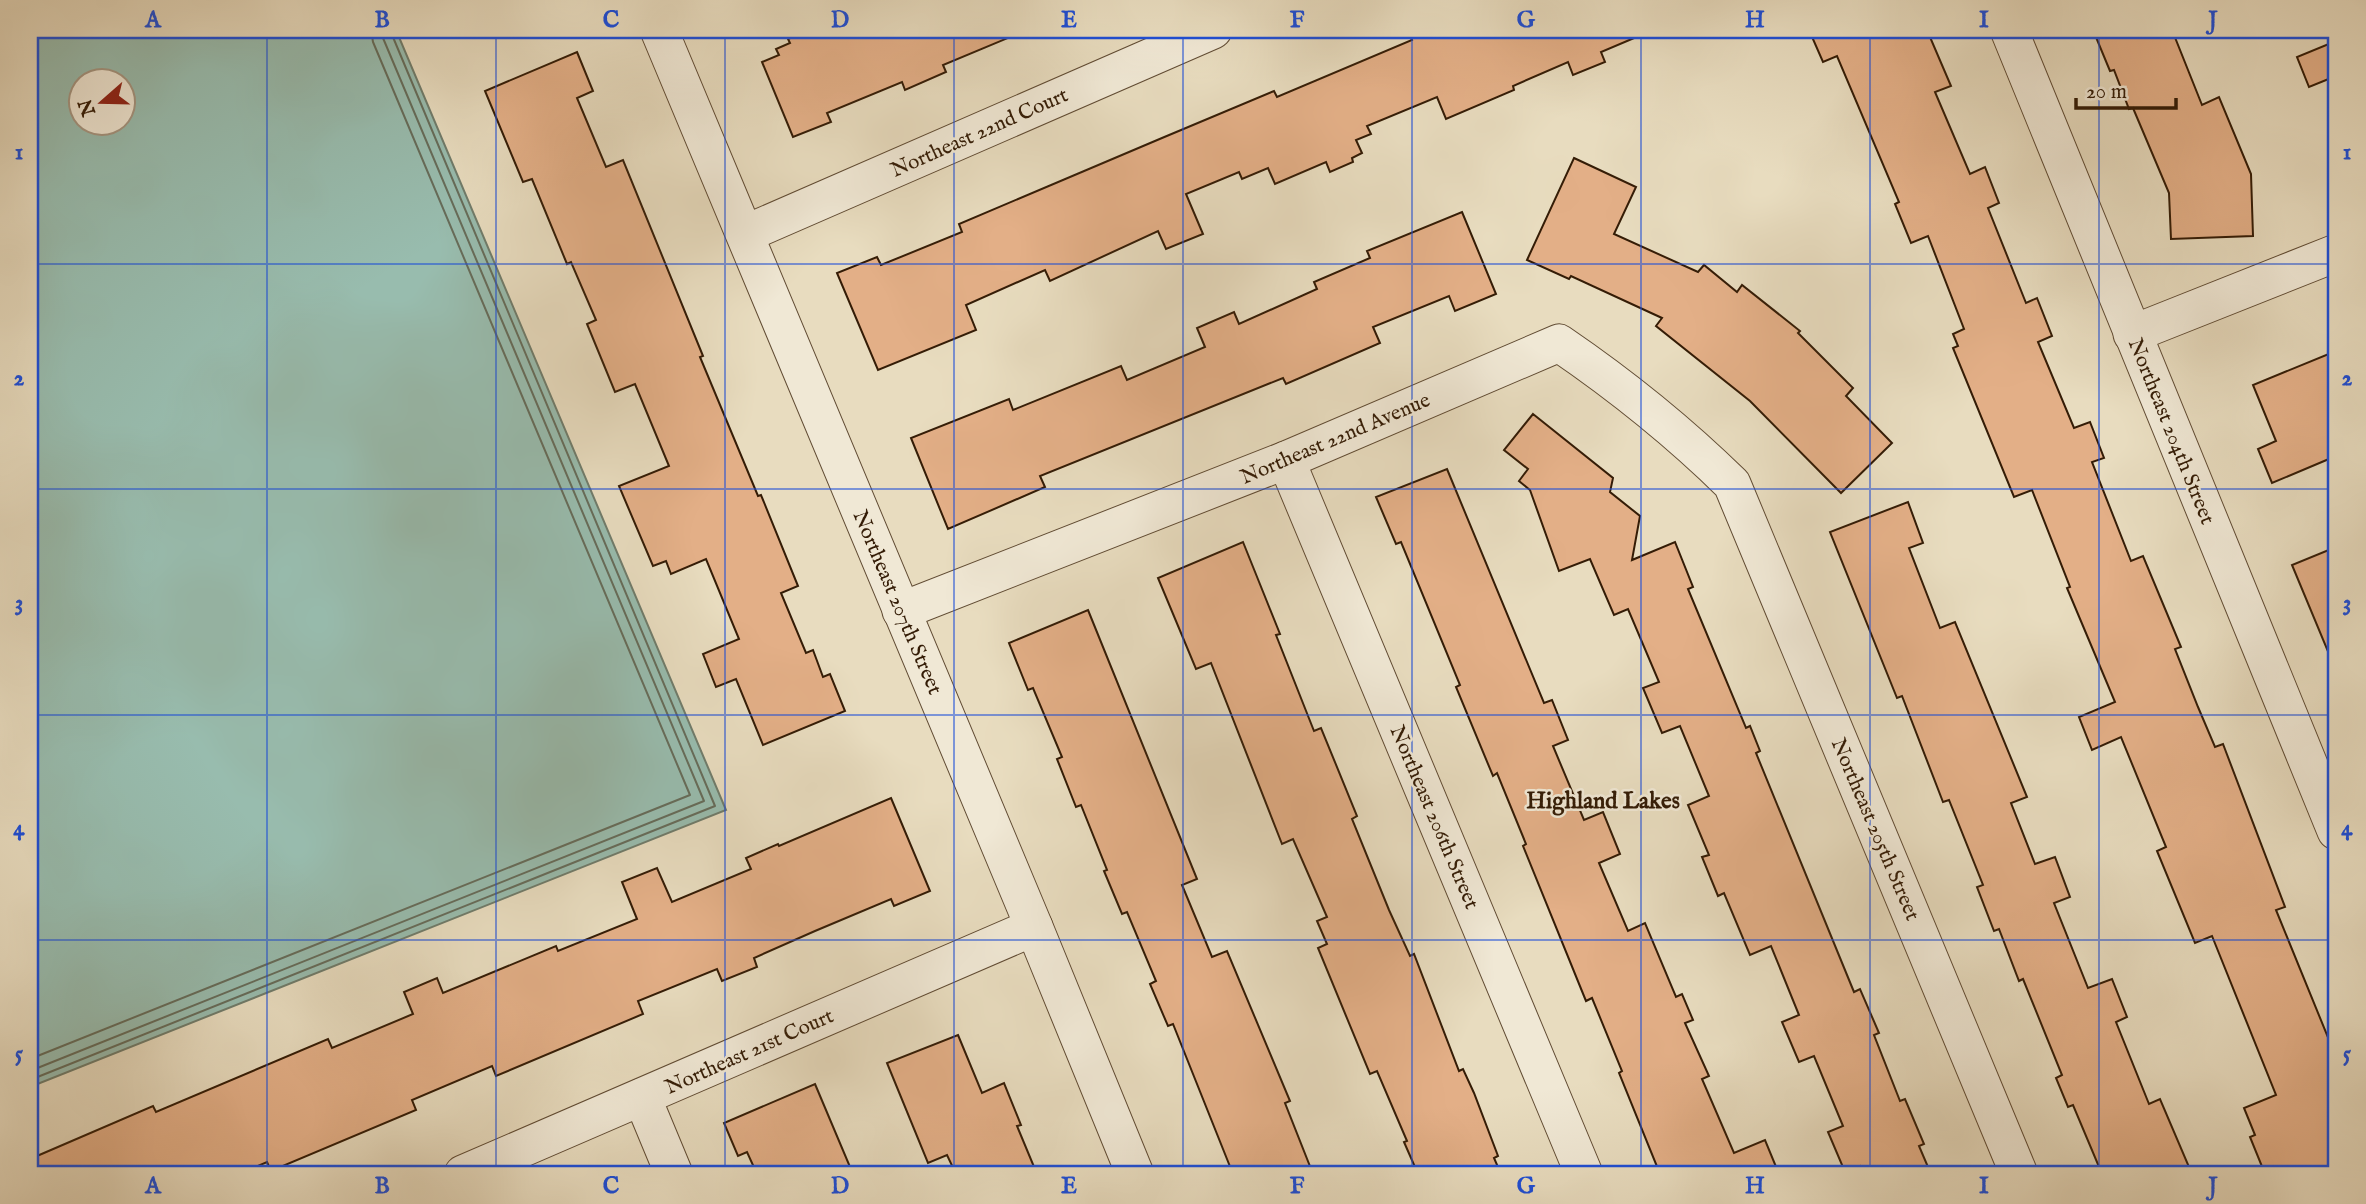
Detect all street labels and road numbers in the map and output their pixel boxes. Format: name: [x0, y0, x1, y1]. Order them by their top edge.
street label: Northeast 22nd Court: [887, 82, 1073, 185]
street label: Northeast 204th Street: [2121, 335, 2220, 529]
street label: Northeast 22nd Avenue: [1237, 387, 1435, 492]
street label: Northeast 207th Street: [846, 506, 948, 699]
street label: Northeast 206th Street: [1383, 722, 1485, 914]
street label: Northeast 205th Street: [1824, 734, 1925, 925]
street label: Northeast 21st Court: [661, 1003, 838, 1102]

